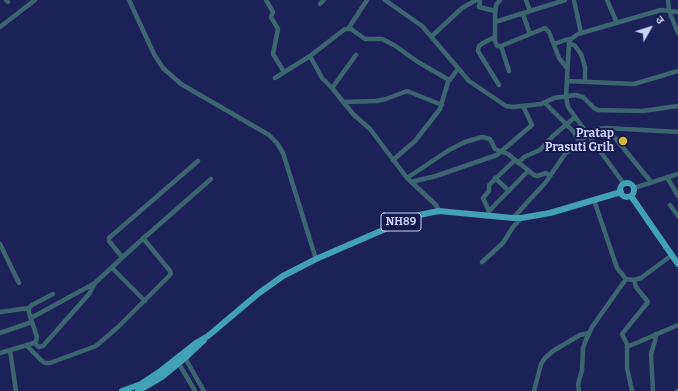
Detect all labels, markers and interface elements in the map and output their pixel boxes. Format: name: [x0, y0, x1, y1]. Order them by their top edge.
north arrow: [630, 8, 670, 48]
text: उ: [653, 14, 667, 27]
place label: Pratap Prasuti Grih: [545, 127, 614, 155]
marker: Pratap Prasuti Grih: [617, 135, 629, 147]
road number: NH89: [381, 213, 421, 231]

